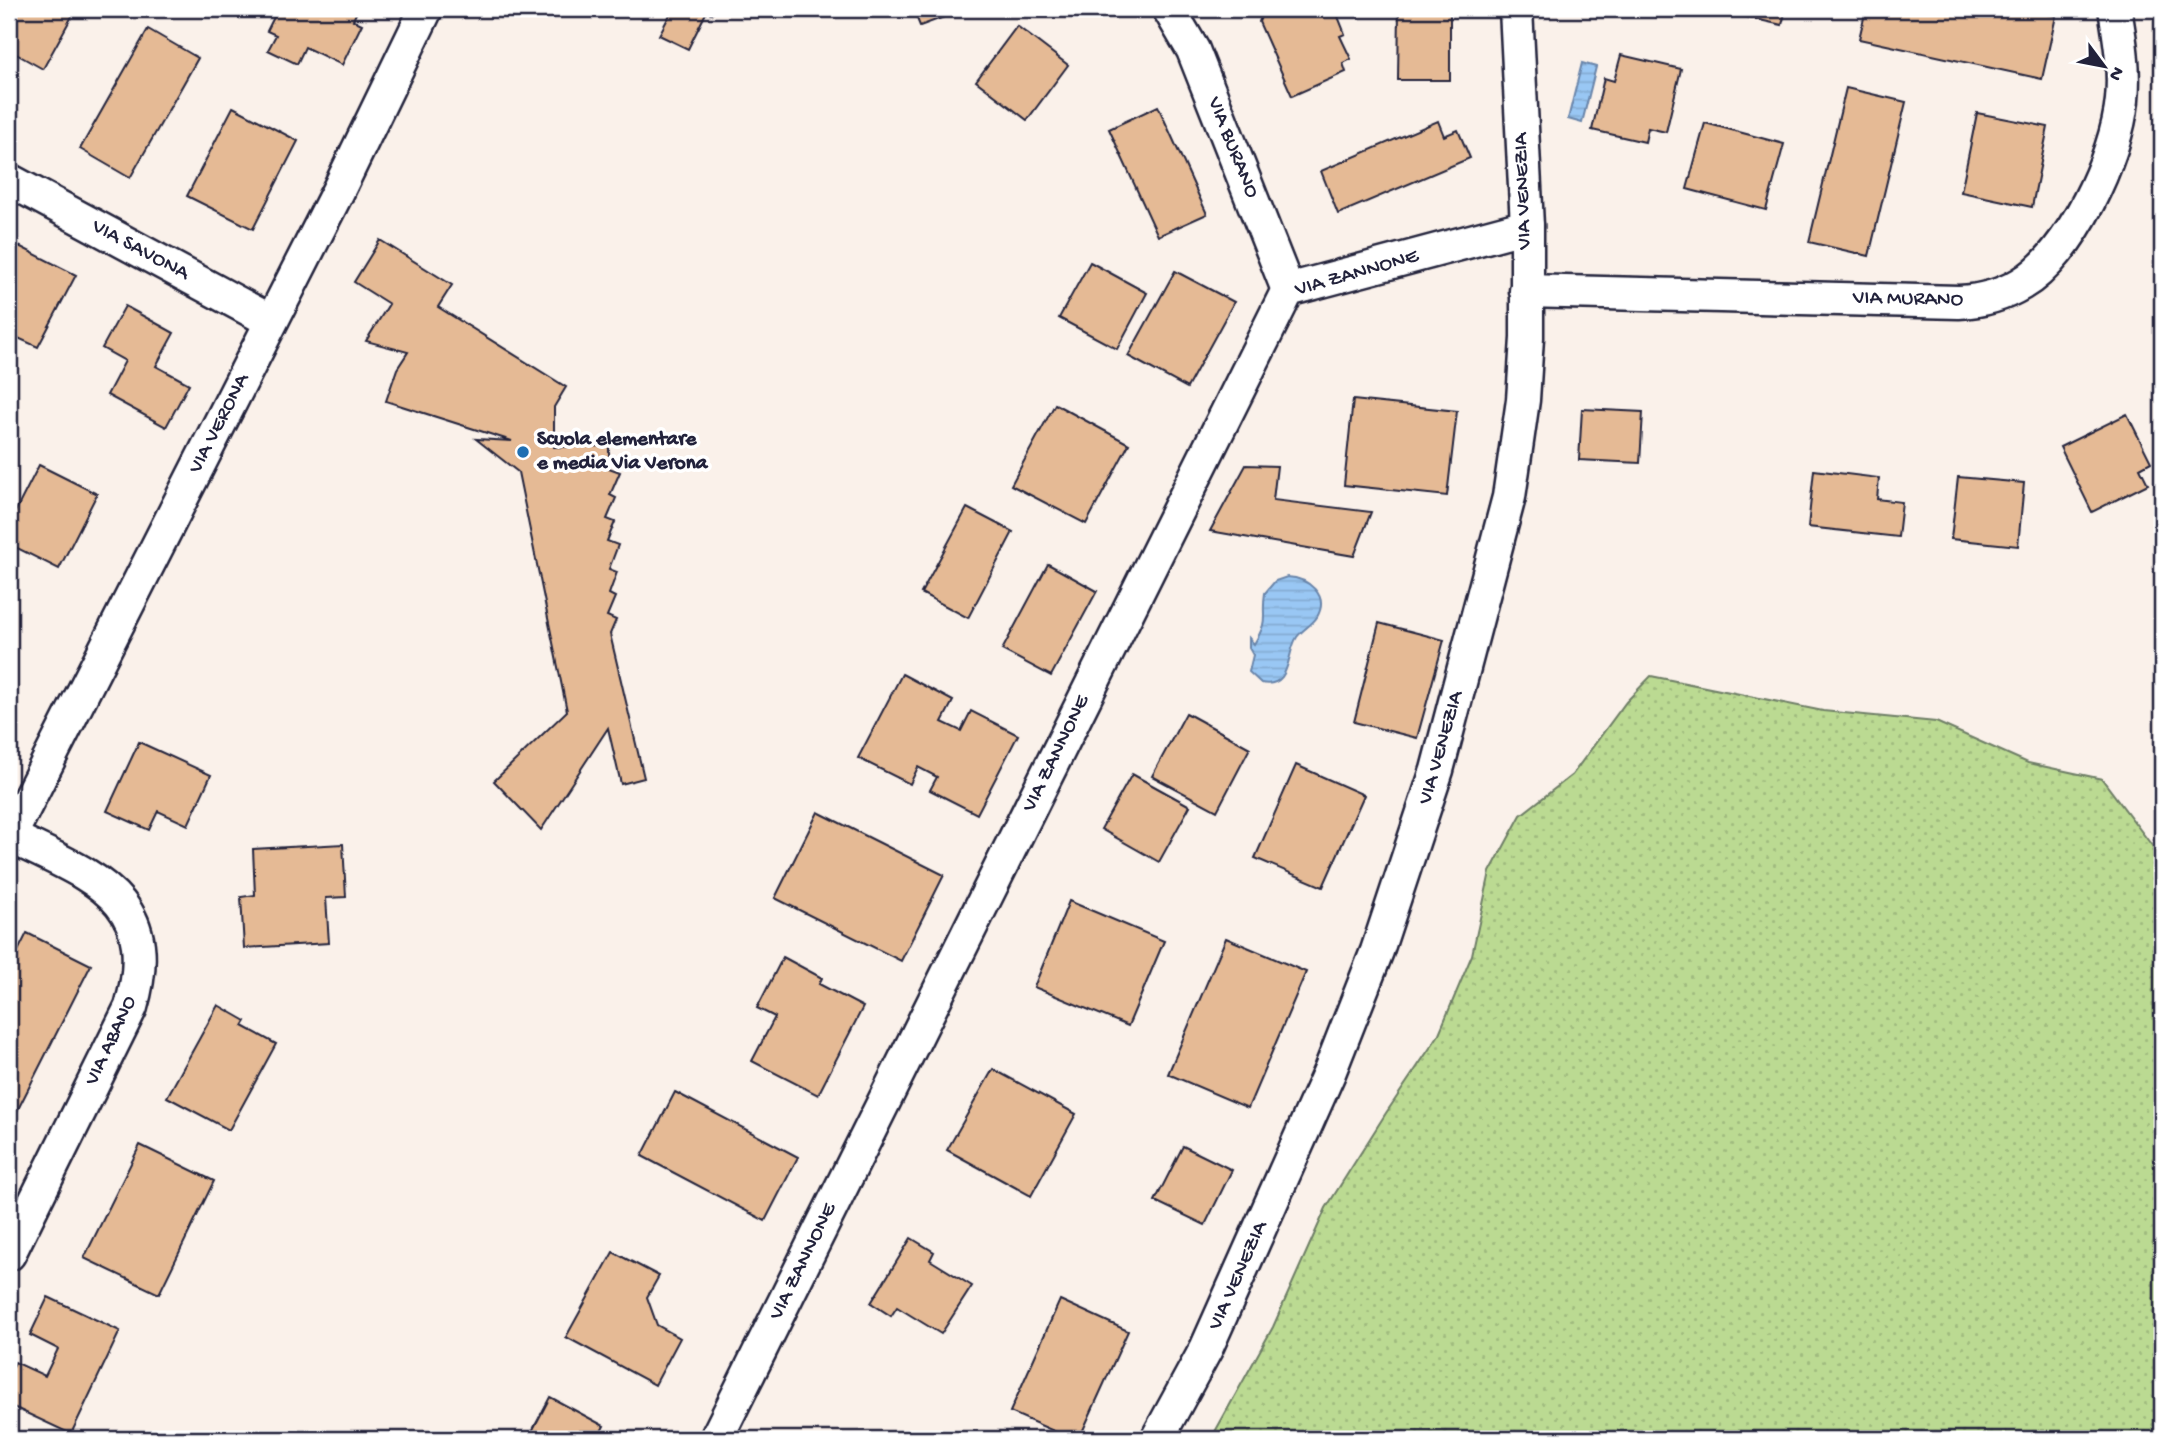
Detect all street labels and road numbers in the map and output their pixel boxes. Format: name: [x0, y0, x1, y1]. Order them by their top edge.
street label: VIA BURANO: [1200, 93, 1264, 202]
street label: VIA VENEZIA: [1509, 131, 1539, 251]
street label: VIA SAVONA: [86, 214, 194, 288]
street label: VIA ZANNONE: [1292, 244, 1422, 304]
street label: VIA MURANO: [1852, 287, 1964, 313]
street label: VIA VERONA: [184, 369, 257, 479]
street label: VIA VENEZIA: [1414, 687, 1471, 808]
street label: VIA ZANNONE: [1018, 691, 1096, 817]
street label: VIA ABANO: [80, 992, 144, 1091]
street label: VIA ZANNONE: [765, 1199, 843, 1325]
street label: VIA VENEZIA: [1203, 1216, 1275, 1335]

